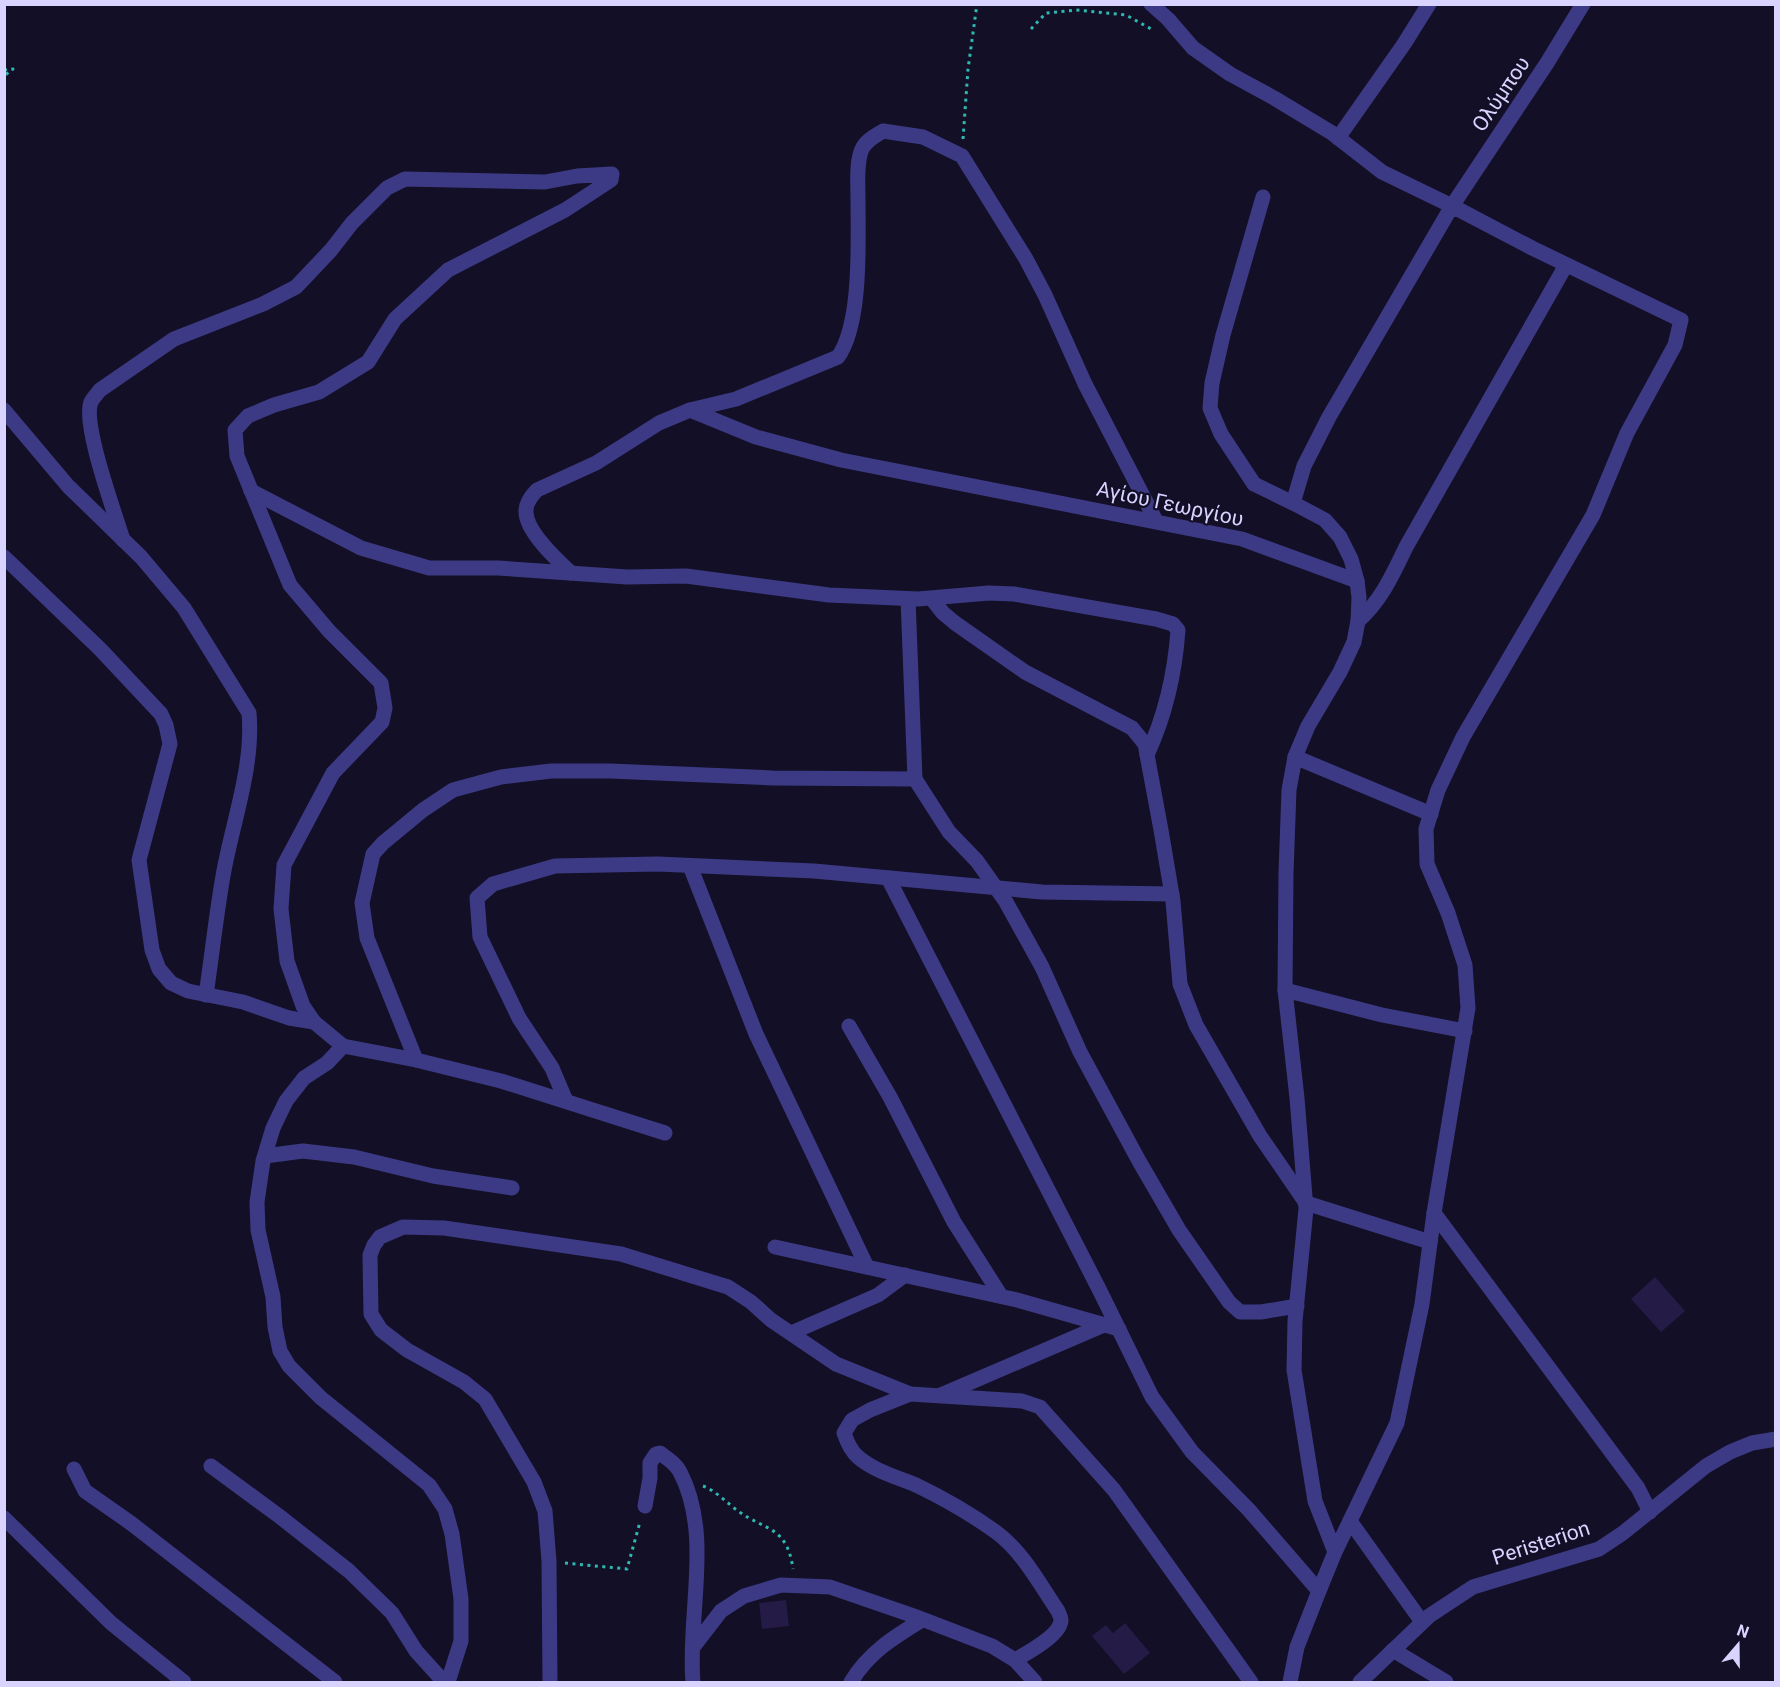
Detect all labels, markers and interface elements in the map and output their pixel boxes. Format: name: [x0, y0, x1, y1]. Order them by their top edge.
street label: Ολύμπου: [1467, 52, 1535, 136]
street label: Αγίου Γεωργίου: [1094, 477, 1246, 531]
street label: Peristerion: [1489, 1516, 1593, 1570]
north arrow: [1708, 1615, 1768, 1675]
text: N: [1734, 1621, 1752, 1642]

